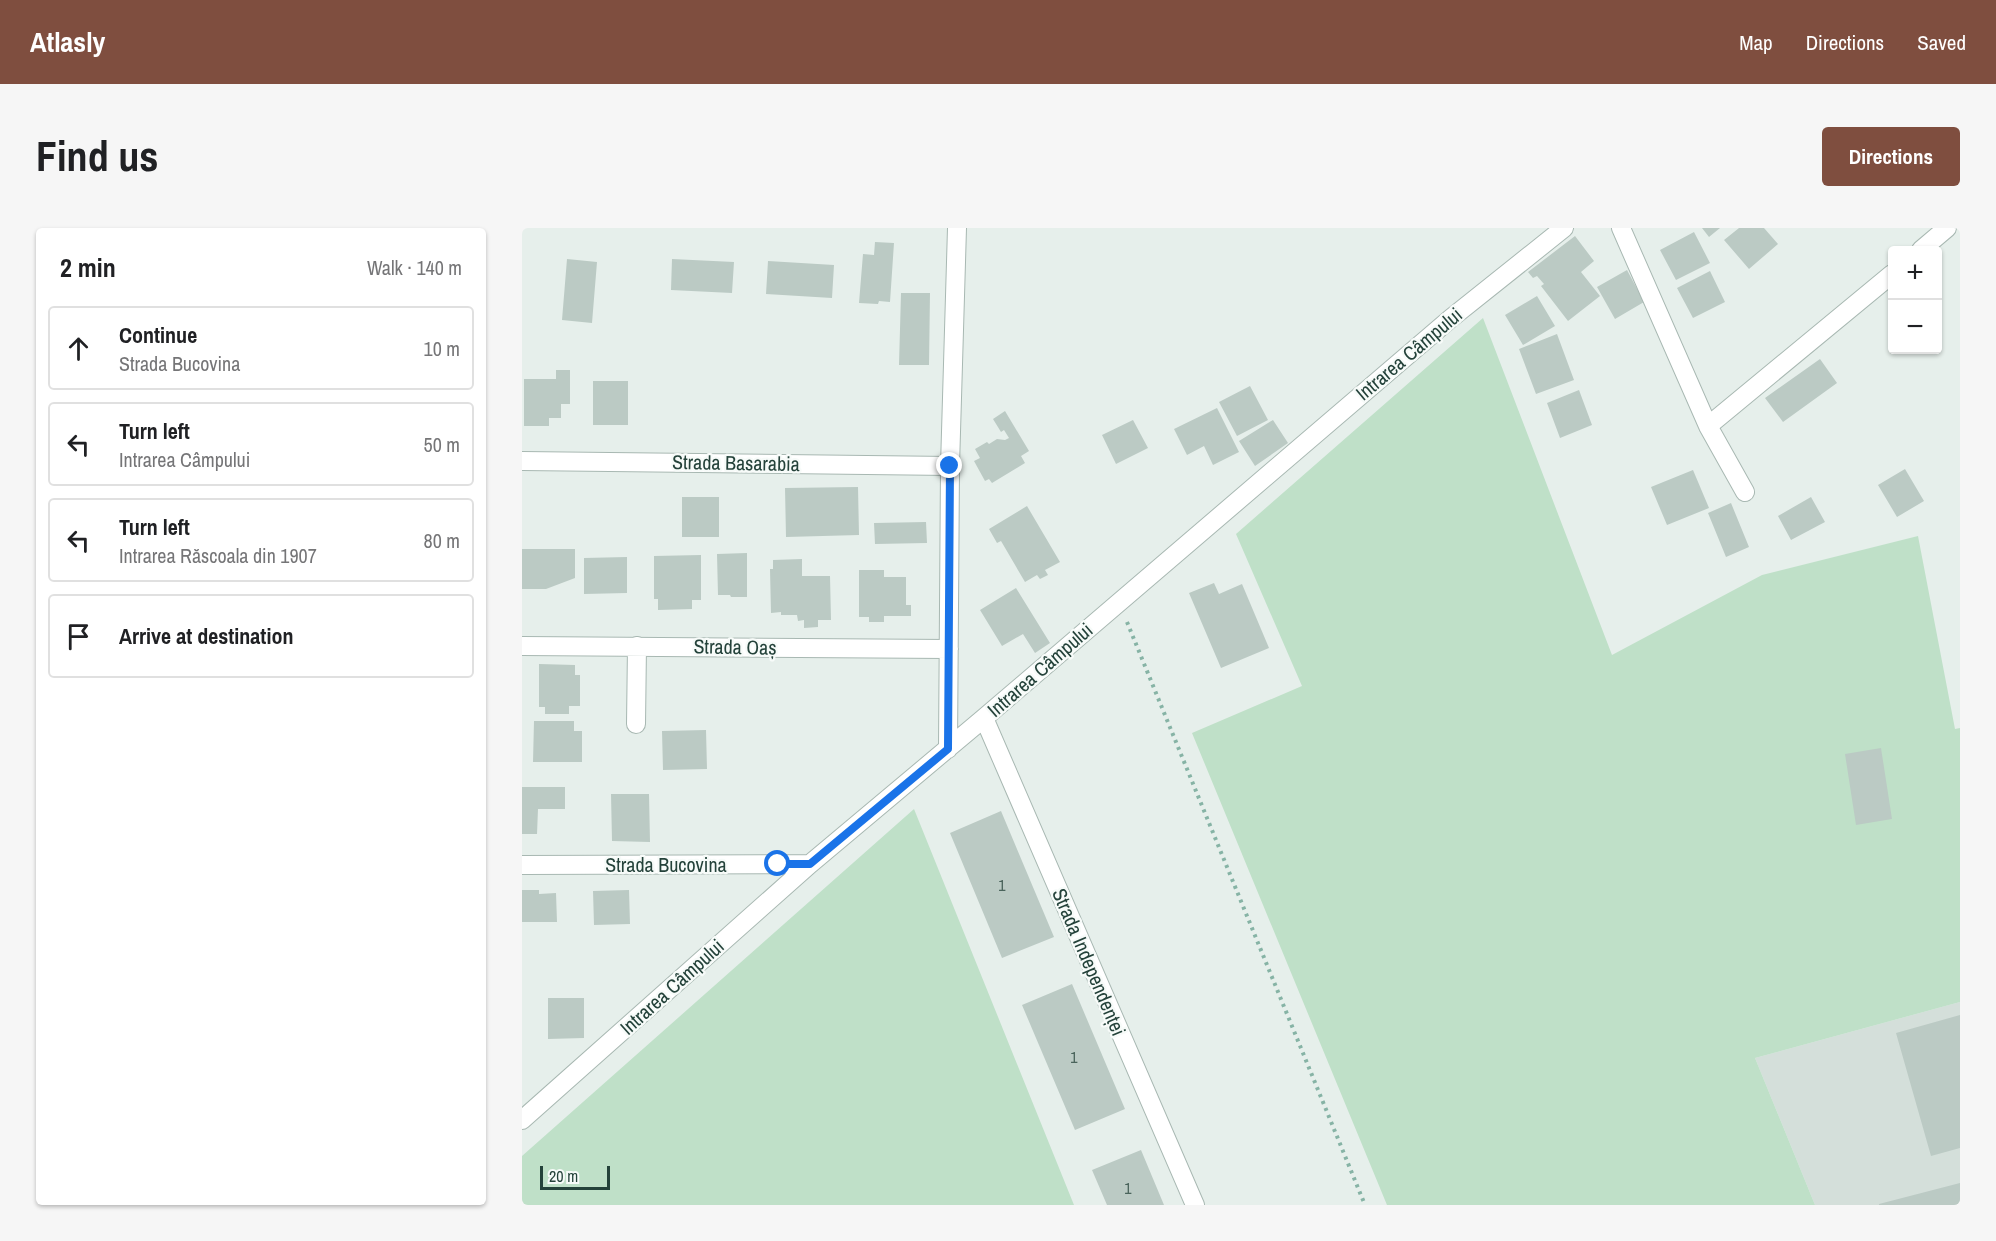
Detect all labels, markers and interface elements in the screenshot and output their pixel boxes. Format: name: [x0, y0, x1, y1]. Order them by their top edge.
text: Atlasly: [30, 23, 105, 61]
text: Map: [1739, 28, 1773, 57]
text: Directions: [1806, 28, 1884, 57]
text: Saved: [1917, 28, 1966, 57]
button: Directions: [1822, 127, 1960, 186]
text: Find us: [36, 128, 158, 184]
map controls: [1888, 246, 1942, 354]
button: +: [1888, 246, 1942, 300]
text: 2 min: [60, 250, 116, 285]
text: Walk · 140 m: [367, 254, 462, 281]
button: −: [1888, 300, 1942, 354]
street label: Intrarea Câmpului: [1350, 301, 1468, 406]
text: Continue: [119, 320, 197, 350]
icon: ahead: [62, 332, 95, 365]
text: 10 m: [424, 335, 460, 362]
text: Strada Bucovina: [119, 350, 240, 377]
text: Turn left: [119, 416, 190, 446]
icon: left: [62, 428, 95, 461]
text: 50 m: [424, 431, 460, 458]
text: Intrarea Câmpului: [119, 446, 250, 473]
street label: Strada Basarabia: [672, 448, 800, 477]
route end: [936, 452, 962, 478]
text: Turn left: [119, 512, 190, 542]
icon: left: [62, 524, 95, 557]
text: 80 m: [424, 527, 460, 554]
text: Intrarea Răscoala din 1907: [119, 542, 317, 569]
street label: Intrarea Câmpului: [981, 616, 1098, 723]
icon: arrive: [62, 620, 95, 653]
text: Arrive at destination: [119, 621, 293, 651]
street label: Strada Oaș: [693, 632, 777, 661]
route start: [764, 850, 790, 876]
street label: Strada Bucovina: [605, 851, 727, 878]
house number: 1: [998, 874, 1006, 896]
street label: Strada Independenței: [1046, 884, 1133, 1040]
street label: Intrarea Câmpului: [614, 933, 729, 1041]
house number: 1: [1070, 1046, 1078, 1068]
scale bar: [540, 1163, 610, 1190]
text: 20 m: [549, 1165, 578, 1187]
house number: 1: [1124, 1177, 1132, 1199]

